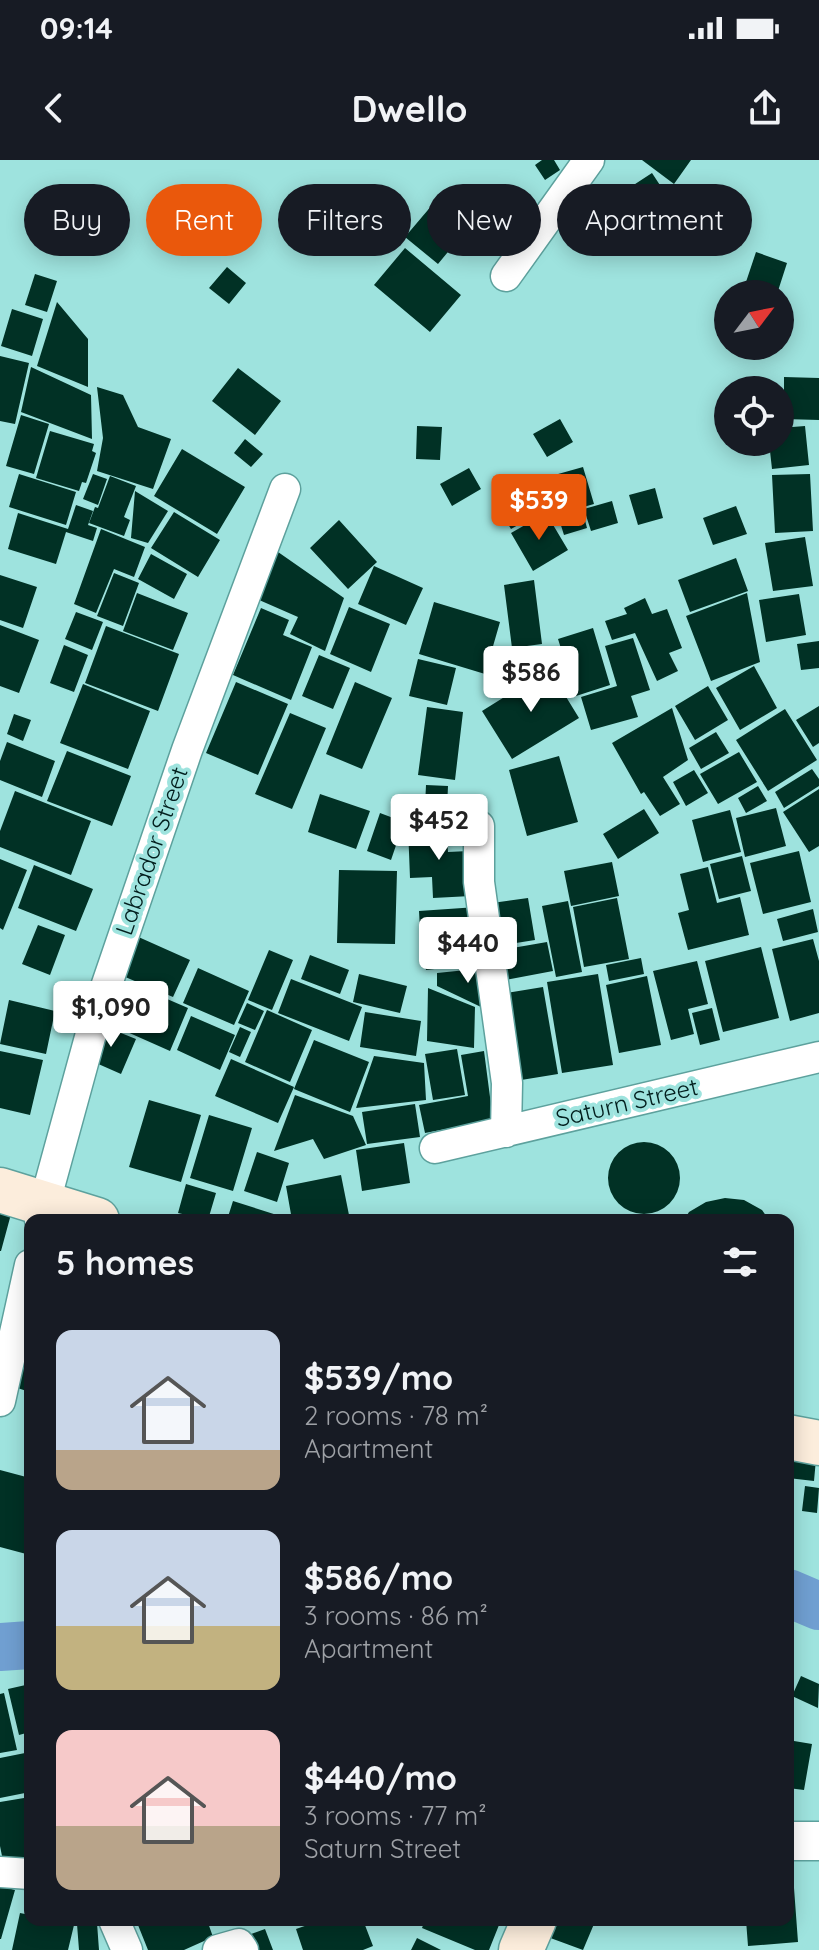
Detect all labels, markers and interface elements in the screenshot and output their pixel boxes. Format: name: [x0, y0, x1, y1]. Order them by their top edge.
text: 09:14: [40, 9, 113, 47]
icon: back: [32, 86, 76, 130]
text: Dwello: [351, 86, 468, 131]
icon: share: [743, 86, 787, 130]
chip: Buy: [24, 184, 130, 256]
chip: Rent: [146, 184, 262, 256]
chip: Filters: [278, 184, 411, 256]
chip: New: [427, 184, 541, 256]
chip: Apartment: [557, 184, 752, 256]
north arrow: [714, 280, 794, 360]
map controls: [714, 280, 794, 456]
button: locate: [714, 376, 794, 456]
pin: $539: [492, 474, 586, 542]
text: $539: [509, 483, 569, 516]
pin: $586: [484, 646, 578, 714]
text: $586: [501, 655, 561, 688]
street label: Labrador Street: [108, 763, 194, 939]
pin: $452: [392, 794, 486, 862]
text: $452: [409, 803, 469, 836]
pin: $440: [421, 917, 515, 985]
text: $440: [437, 926, 499, 959]
pin: $1,090: [46, 981, 176, 1049]
text: $1,090: [71, 990, 151, 1023]
street label: Saturn Street: [553, 1071, 701, 1133]
icon: filters: [718, 1240, 762, 1284]
text: 5 homes: [56, 1241, 194, 1284]
text: $539/mo: [304, 1356, 453, 1399]
icon: home: [120, 1362, 216, 1458]
text: 2 rooms · 78 m²: [304, 1399, 488, 1432]
text: Apartment: [304, 1432, 433, 1465]
text: $586/mo: [304, 1556, 453, 1599]
icon: home: [120, 1562, 216, 1658]
text: 3 rooms · 86 m²: [304, 1599, 488, 1632]
text: Apartment: [304, 1632, 433, 1665]
text: $440/mo: [304, 1756, 457, 1799]
icon: home: [120, 1762, 216, 1858]
text: 3 rooms · 77 m²: [304, 1799, 486, 1832]
text: Saturn Street: [304, 1832, 461, 1865]

